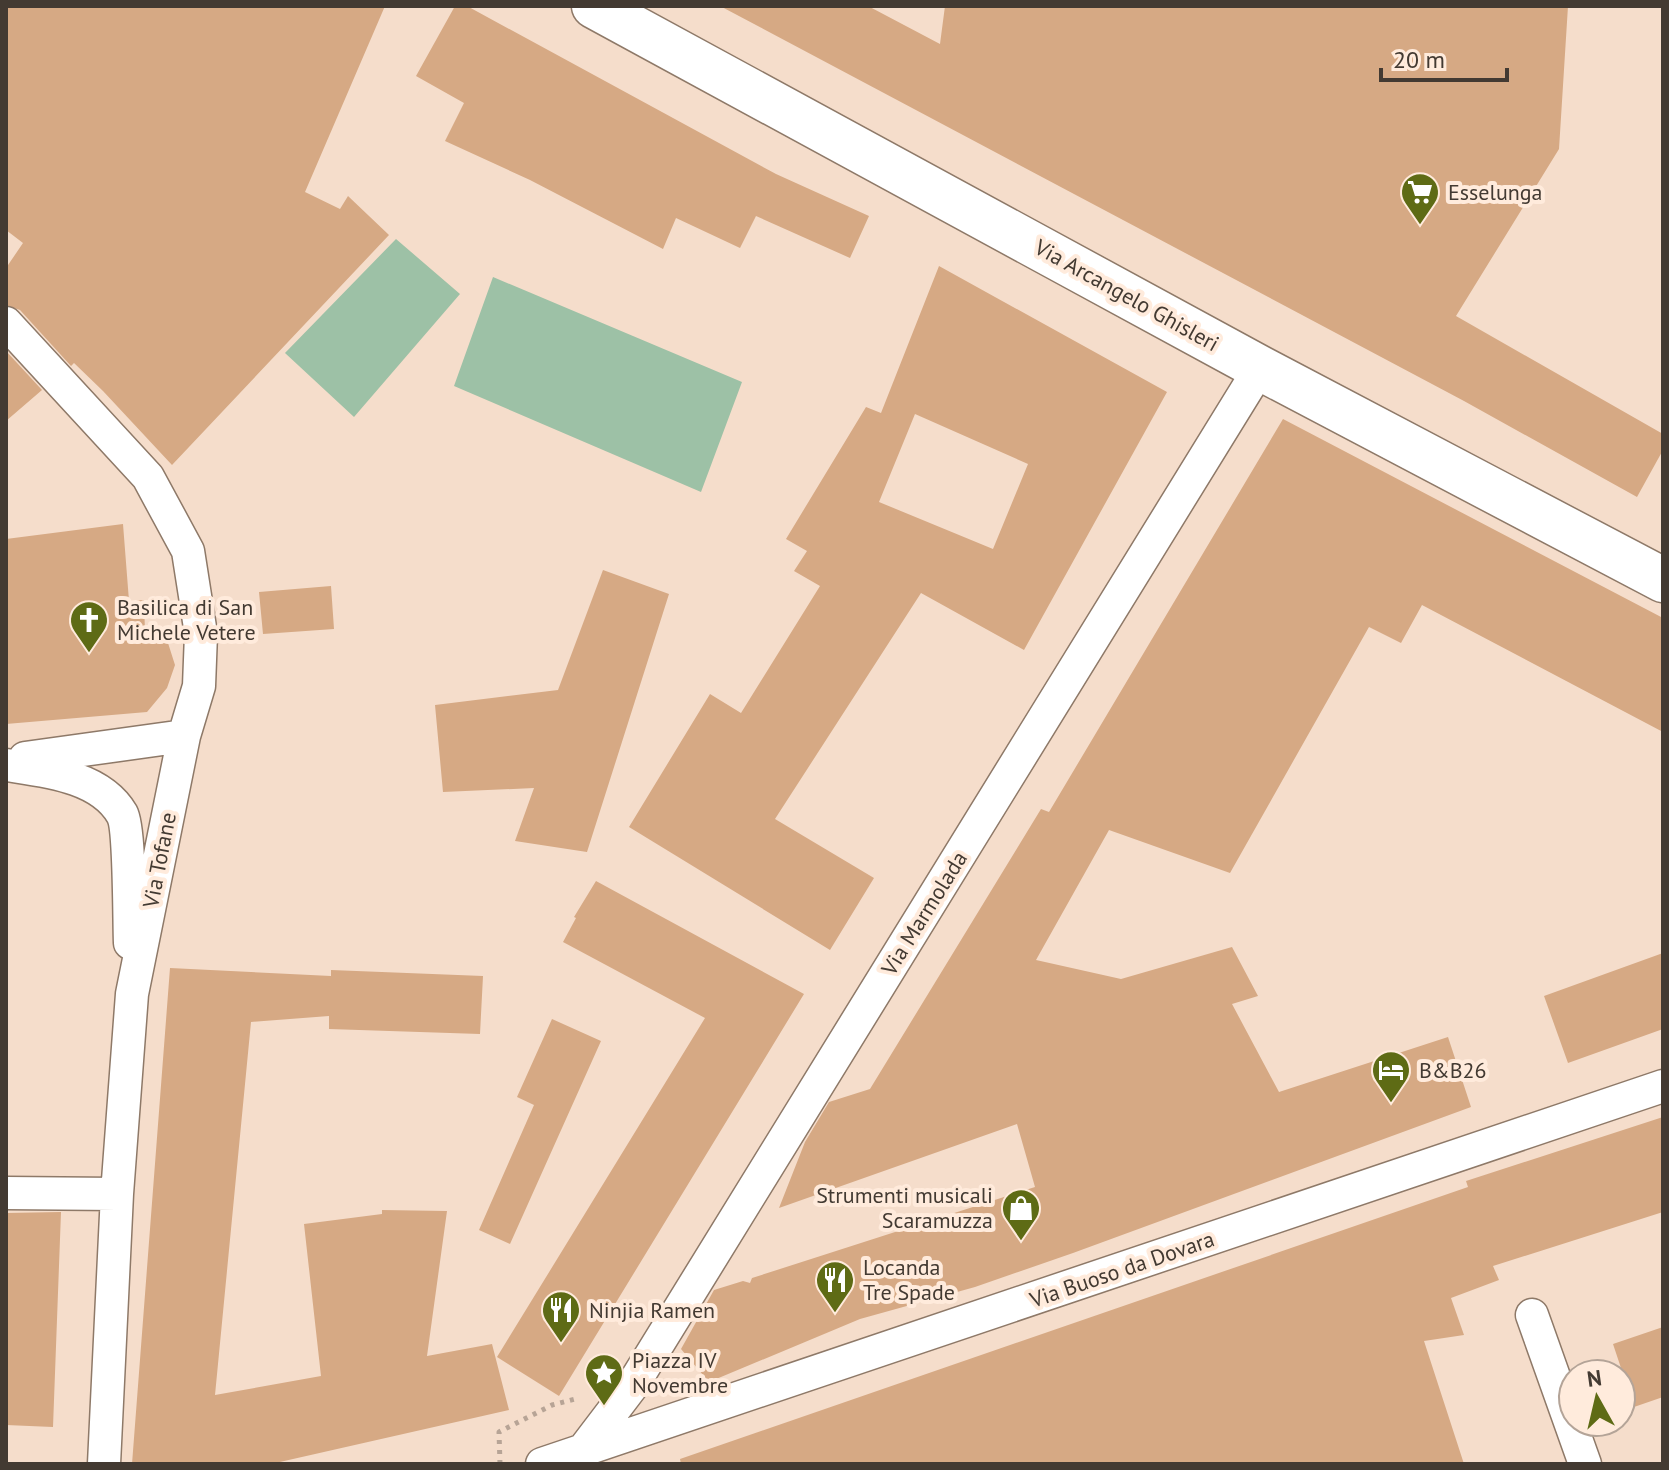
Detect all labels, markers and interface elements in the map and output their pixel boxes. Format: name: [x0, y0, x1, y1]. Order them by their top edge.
scale bar: [1381, 32, 1507, 82]
text: 20 m: [1393, 44, 1445, 75]
supermarket icon: Esselunga: [1399, 171, 1441, 226]
place label: Esselunga: [1448, 178, 1543, 206]
street label: Via Arcangelo Ghisleri: [1029, 232, 1224, 357]
place label: Basilica di San Michele Vetere: [117, 593, 256, 646]
church icon: Basilica di San Michele Vetere: [68, 599, 110, 654]
street label: Via Tofane: [136, 810, 182, 911]
street label: Via Marmolada: [874, 846, 973, 981]
hotel icon: B&B26: [1370, 1049, 1412, 1104]
place label: B&B26: [1419, 1056, 1487, 1084]
place label: Strumenti musicali Scaramuzza: [816, 1181, 993, 1234]
shop icon: Strumenti musicali Scaramuzza: [1000, 1187, 1042, 1242]
street label: Via Buoso da Dovara: [1025, 1224, 1218, 1314]
place label: Locanda Tre Spade: [863, 1253, 955, 1306]
restaurant icon: Locanda Tre Spade: [814, 1259, 856, 1314]
restaurant icon: Ninjia Ramen: [540, 1289, 582, 1344]
place label: Ninjia Ramen: [589, 1296, 715, 1324]
place label: Piazza IV Novembre: [632, 1346, 728, 1399]
place icon: Piazza IV Novembre: [583, 1352, 625, 1407]
north arrow: [1557, 1358, 1637, 1438]
text: N: [1585, 1363, 1603, 1393]

